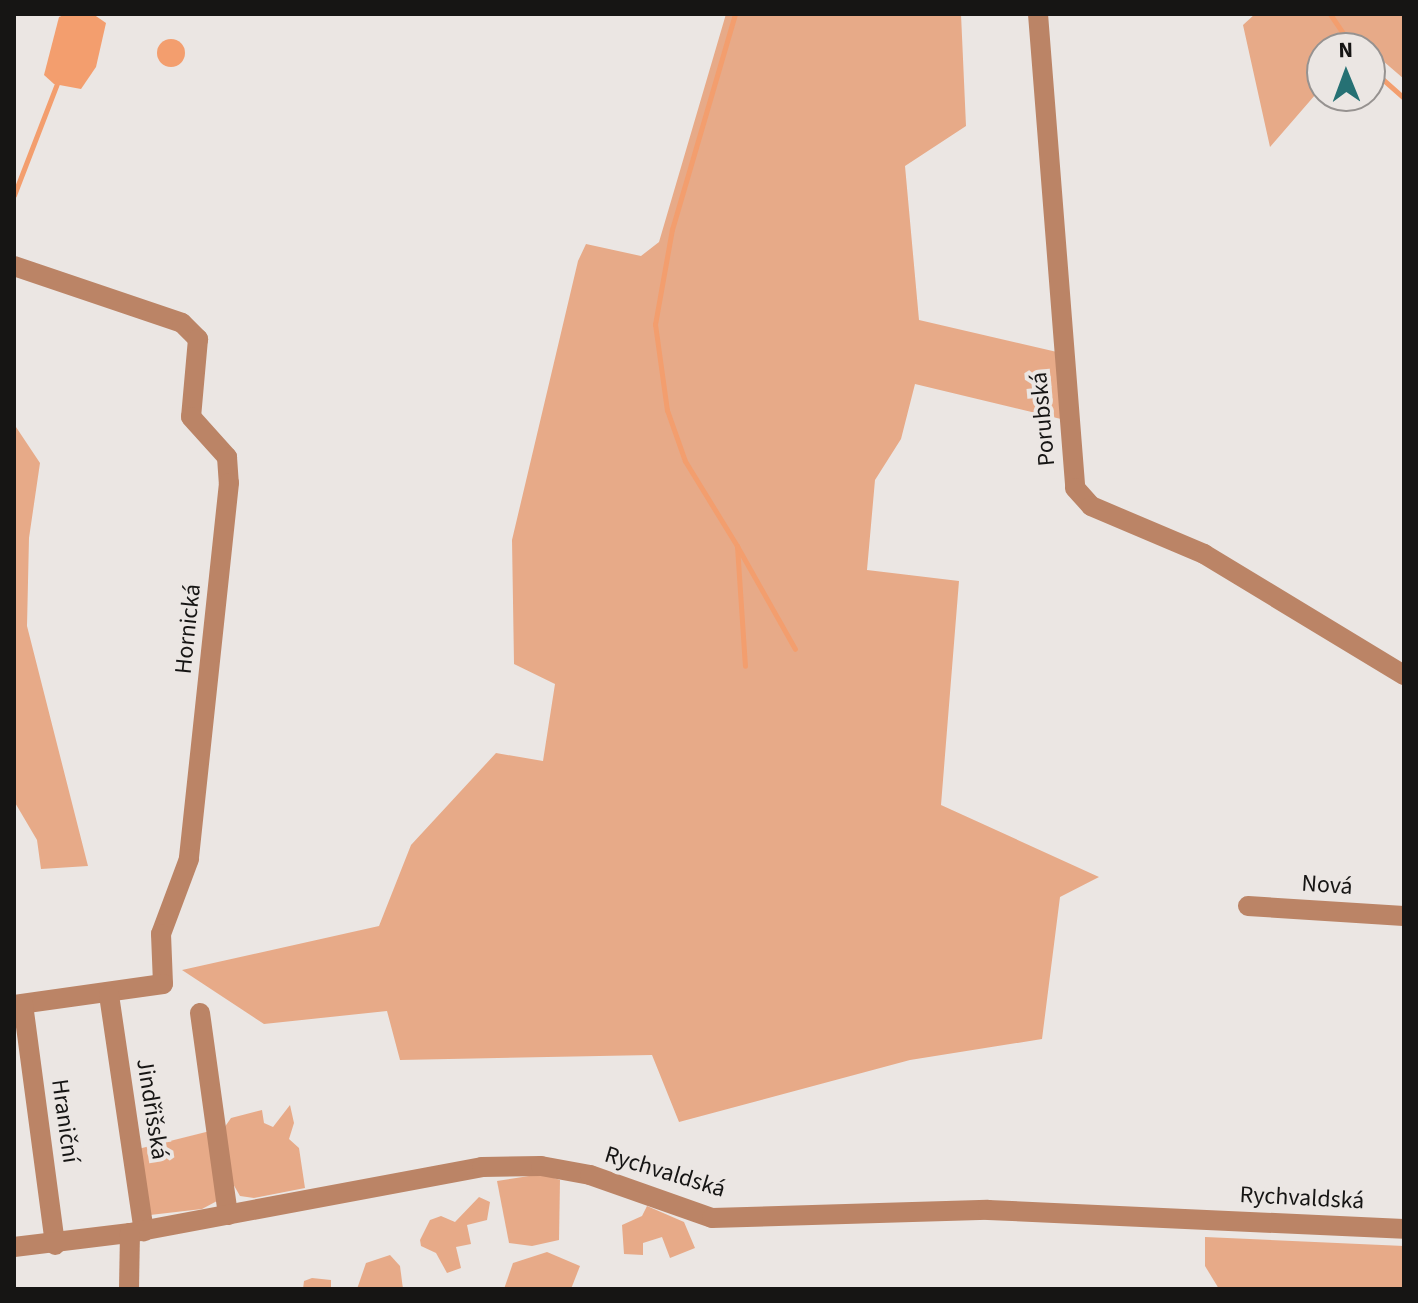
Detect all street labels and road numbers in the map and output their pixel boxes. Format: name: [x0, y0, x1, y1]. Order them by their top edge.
street label: Porubská: [1025, 371, 1061, 467]
street label: Hornická: [169, 582, 207, 676]
street label: Nová: [1300, 869, 1354, 901]
street label: Jindřišská: [130, 1056, 174, 1162]
street label: Hraniční: [45, 1077, 85, 1165]
street label: Rychvaldská: [601, 1140, 729, 1204]
street label: Rychvaldská: [1239, 1180, 1365, 1216]

